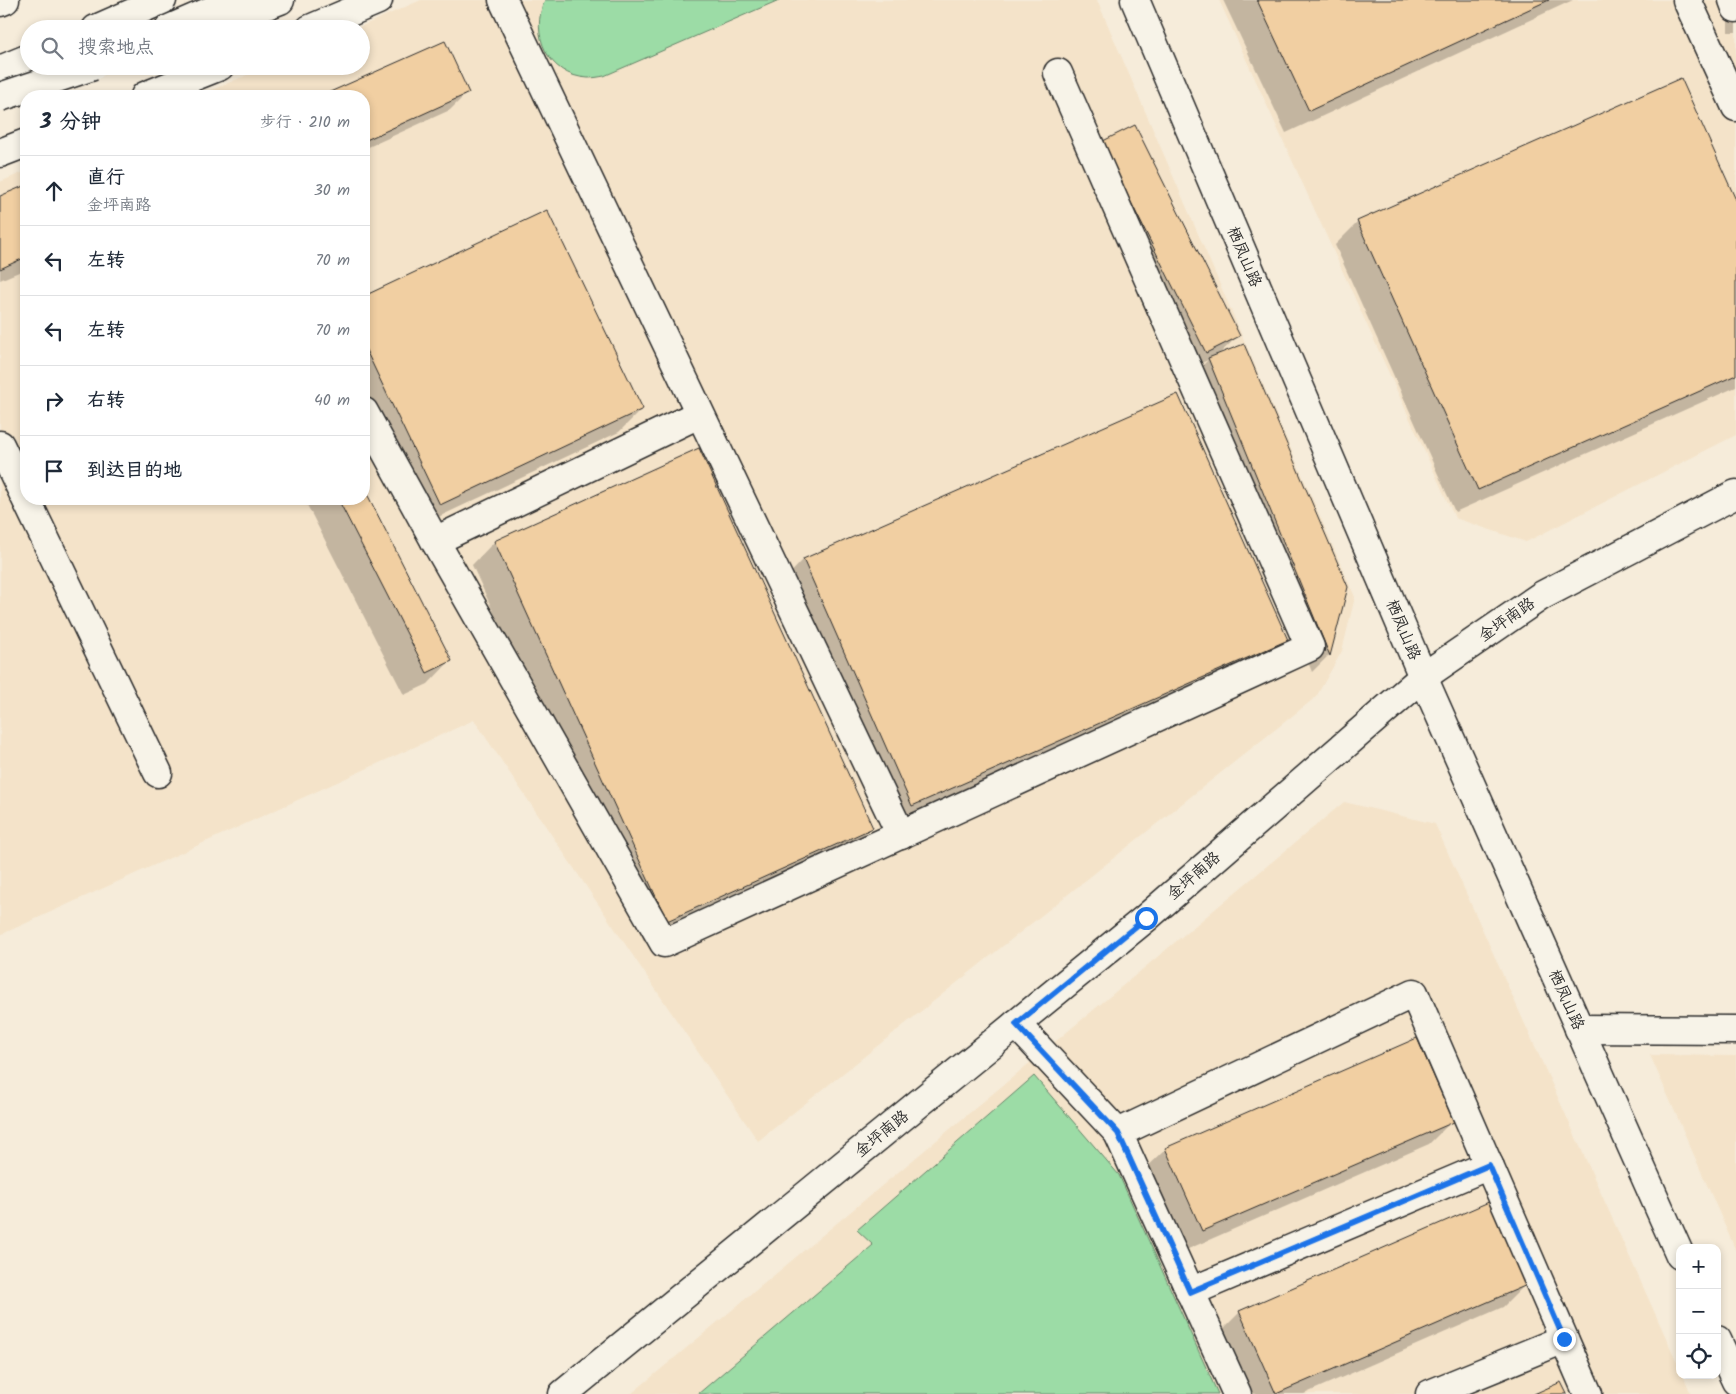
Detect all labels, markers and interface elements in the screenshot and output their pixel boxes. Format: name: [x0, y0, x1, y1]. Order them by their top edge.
search box: [20, 20, 370, 75]
text: 搜索地点: [78, 33, 154, 63]
icon: search: [38, 34, 66, 62]
text: 3 分钟: [40, 106, 102, 139]
text: 步行 · 210 m: [260, 110, 350, 135]
text: 直行: [87, 163, 125, 193]
icon: ahead: [40, 177, 68, 205]
text: 30 m: [314, 178, 350, 203]
text: 金坪南路: [87, 193, 151, 218]
street label: 栖凤山路: [1220, 223, 1268, 291]
text: 左转: [87, 246, 125, 276]
icon: left: [40, 247, 68, 275]
text: 70 m: [315, 248, 350, 273]
text: 左转: [87, 316, 125, 346]
icon: left: [40, 317, 68, 345]
text: 70 m: [315, 318, 350, 343]
text: 右转: [87, 386, 125, 416]
icon: right: [40, 387, 68, 415]
text: 40 m: [314, 388, 350, 413]
text: 到达目的地: [87, 456, 182, 486]
icon: arrive: [40, 457, 68, 485]
street label: 金坪南路: [1474, 591, 1540, 649]
street label: 栖凤山路: [1379, 596, 1427, 664]
street label: 金坪南路: [1162, 846, 1226, 906]
route start: [1135, 907, 1158, 930]
street label: 栖凤山路: [1542, 966, 1590, 1034]
street label: 金坪南路: [849, 1104, 915, 1164]
map controls: [1676, 1244, 1721, 1379]
button: +: [1676, 1244, 1721, 1289]
button: −: [1676, 1289, 1721, 1334]
route end: [1553, 1328, 1576, 1351]
button: locate: [1676, 1334, 1721, 1379]

